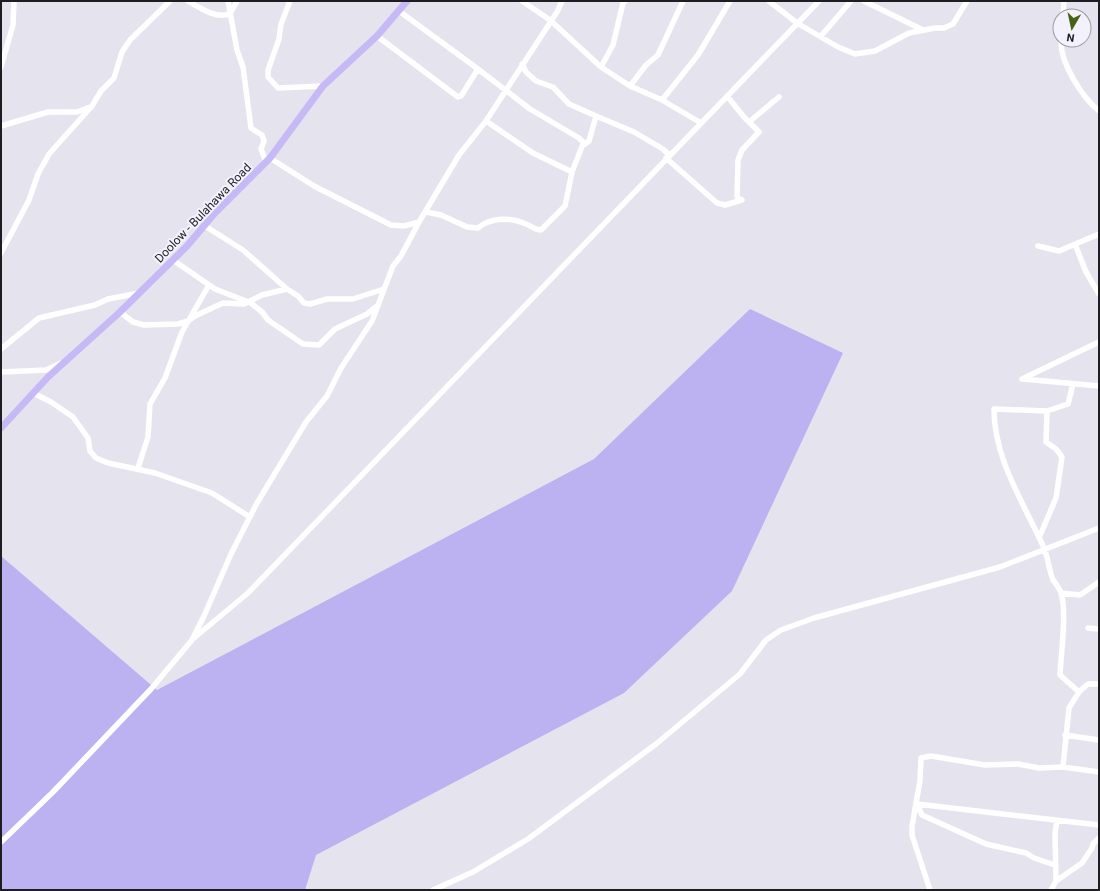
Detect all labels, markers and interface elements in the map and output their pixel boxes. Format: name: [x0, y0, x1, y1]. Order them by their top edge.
north arrow: [1052, 8, 1092, 48]
text: N: [1065, 30, 1075, 44]
street label: Doolow - Bulahawa Road: [152, 161, 254, 265]

